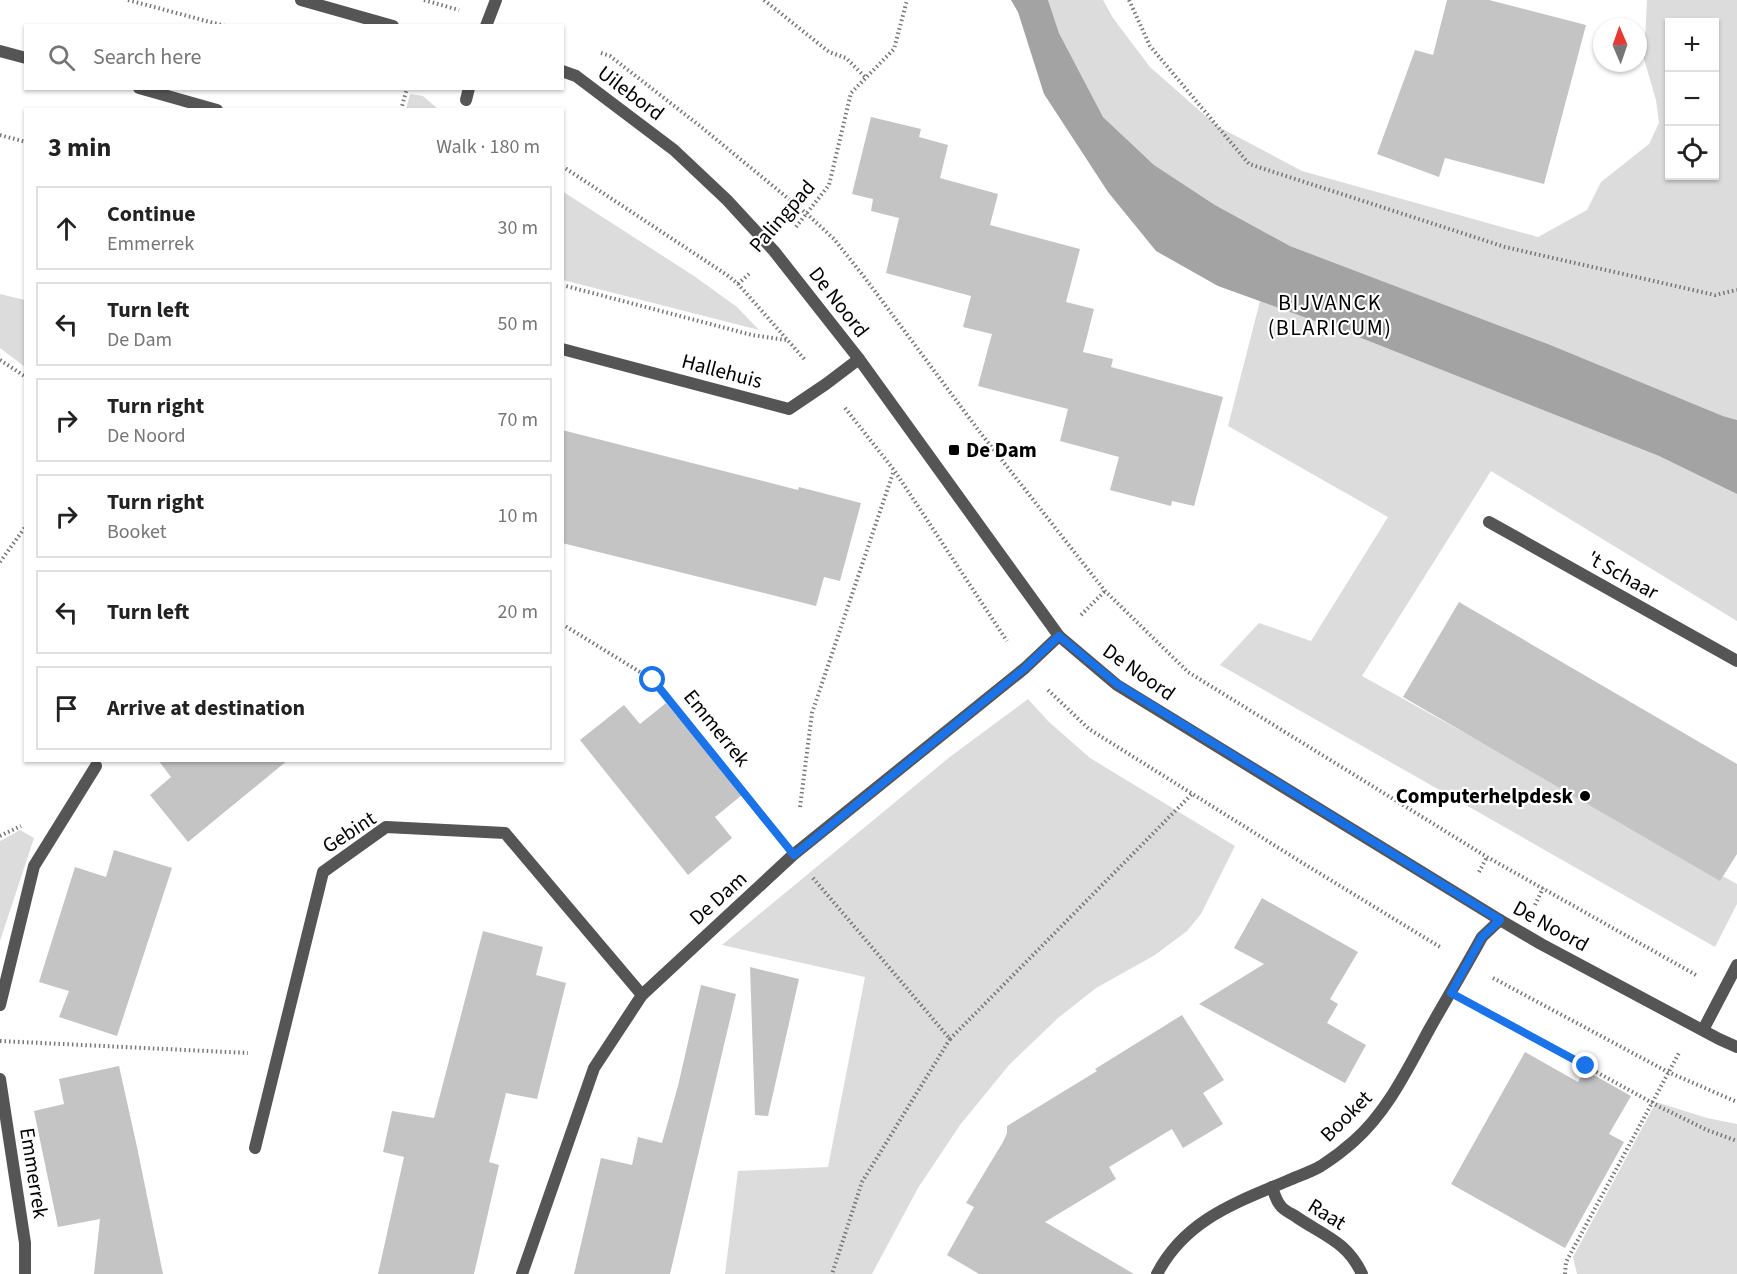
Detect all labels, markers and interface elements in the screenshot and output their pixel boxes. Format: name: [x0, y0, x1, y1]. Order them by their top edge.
north arrow: [1593, 18, 1647, 72]
map controls: [1665, 18, 1719, 180]
button: +: [1665, 18, 1719, 72]
search box: [24, 24, 564, 90]
icon: search: [45, 41, 78, 74]
text: Search here: [93, 41, 201, 73]
street label: Uilebord: [592, 58, 670, 128]
button: −: [1665, 72, 1719, 126]
button: locate: [1665, 126, 1719, 180]
text: 3 min: [48, 129, 111, 166]
text: Walk · 180 m: [436, 133, 540, 161]
street label: Palingpad: [742, 173, 822, 259]
text: Continue: [107, 198, 196, 230]
icon: ahead: [50, 212, 83, 245]
text: 30 m: [498, 214, 538, 242]
text: Emmerrek: [107, 230, 194, 258]
street label: De Noord: [802, 260, 876, 344]
district label: BIJVANCK (BLARICUM): [1268, 287, 1392, 344]
text: Turn left: [107, 294, 189, 326]
icon: left: [50, 308, 83, 341]
text: 50 m: [498, 310, 538, 338]
text: De Dam: [107, 326, 172, 354]
street label: Hallehuis: [678, 346, 766, 396]
text: Turn right: [107, 390, 204, 422]
icon: right: [50, 404, 83, 437]
text: 70 m: [498, 406, 538, 434]
text: De Noord: [107, 422, 186, 450]
place label: De Dam: [966, 435, 1037, 465]
marker: De Dam: [947, 443, 961, 457]
text: Turn right: [107, 486, 204, 518]
icon: right: [50, 500, 83, 533]
text: 10 m: [498, 502, 538, 530]
text: Booket: [107, 518, 166, 546]
street label: 't Schaar: [1582, 543, 1665, 607]
icon: left: [50, 596, 83, 629]
text: Turn left: [107, 596, 189, 628]
text: 20 m: [498, 598, 538, 626]
street label: De Noord: [1097, 636, 1181, 708]
route start: [639, 666, 665, 692]
street label: Emmerrek: [677, 683, 758, 773]
icon: arrive: [50, 692, 83, 725]
text: Arrive at destination: [107, 692, 305, 724]
place label: Computerhelpdesk: [1396, 781, 1573, 811]
marker: Computerhelpdesk: [1578, 789, 1592, 803]
street label: Gebint: [316, 803, 382, 861]
street label: De Dam: [683, 864, 753, 932]
street label: De Noord: [1508, 893, 1594, 959]
route end: [1572, 1052, 1598, 1078]
street label: Booket: [1313, 1083, 1379, 1149]
street label: Emmerrek: [12, 1125, 56, 1221]
street label: Raat: [1302, 1191, 1352, 1237]

